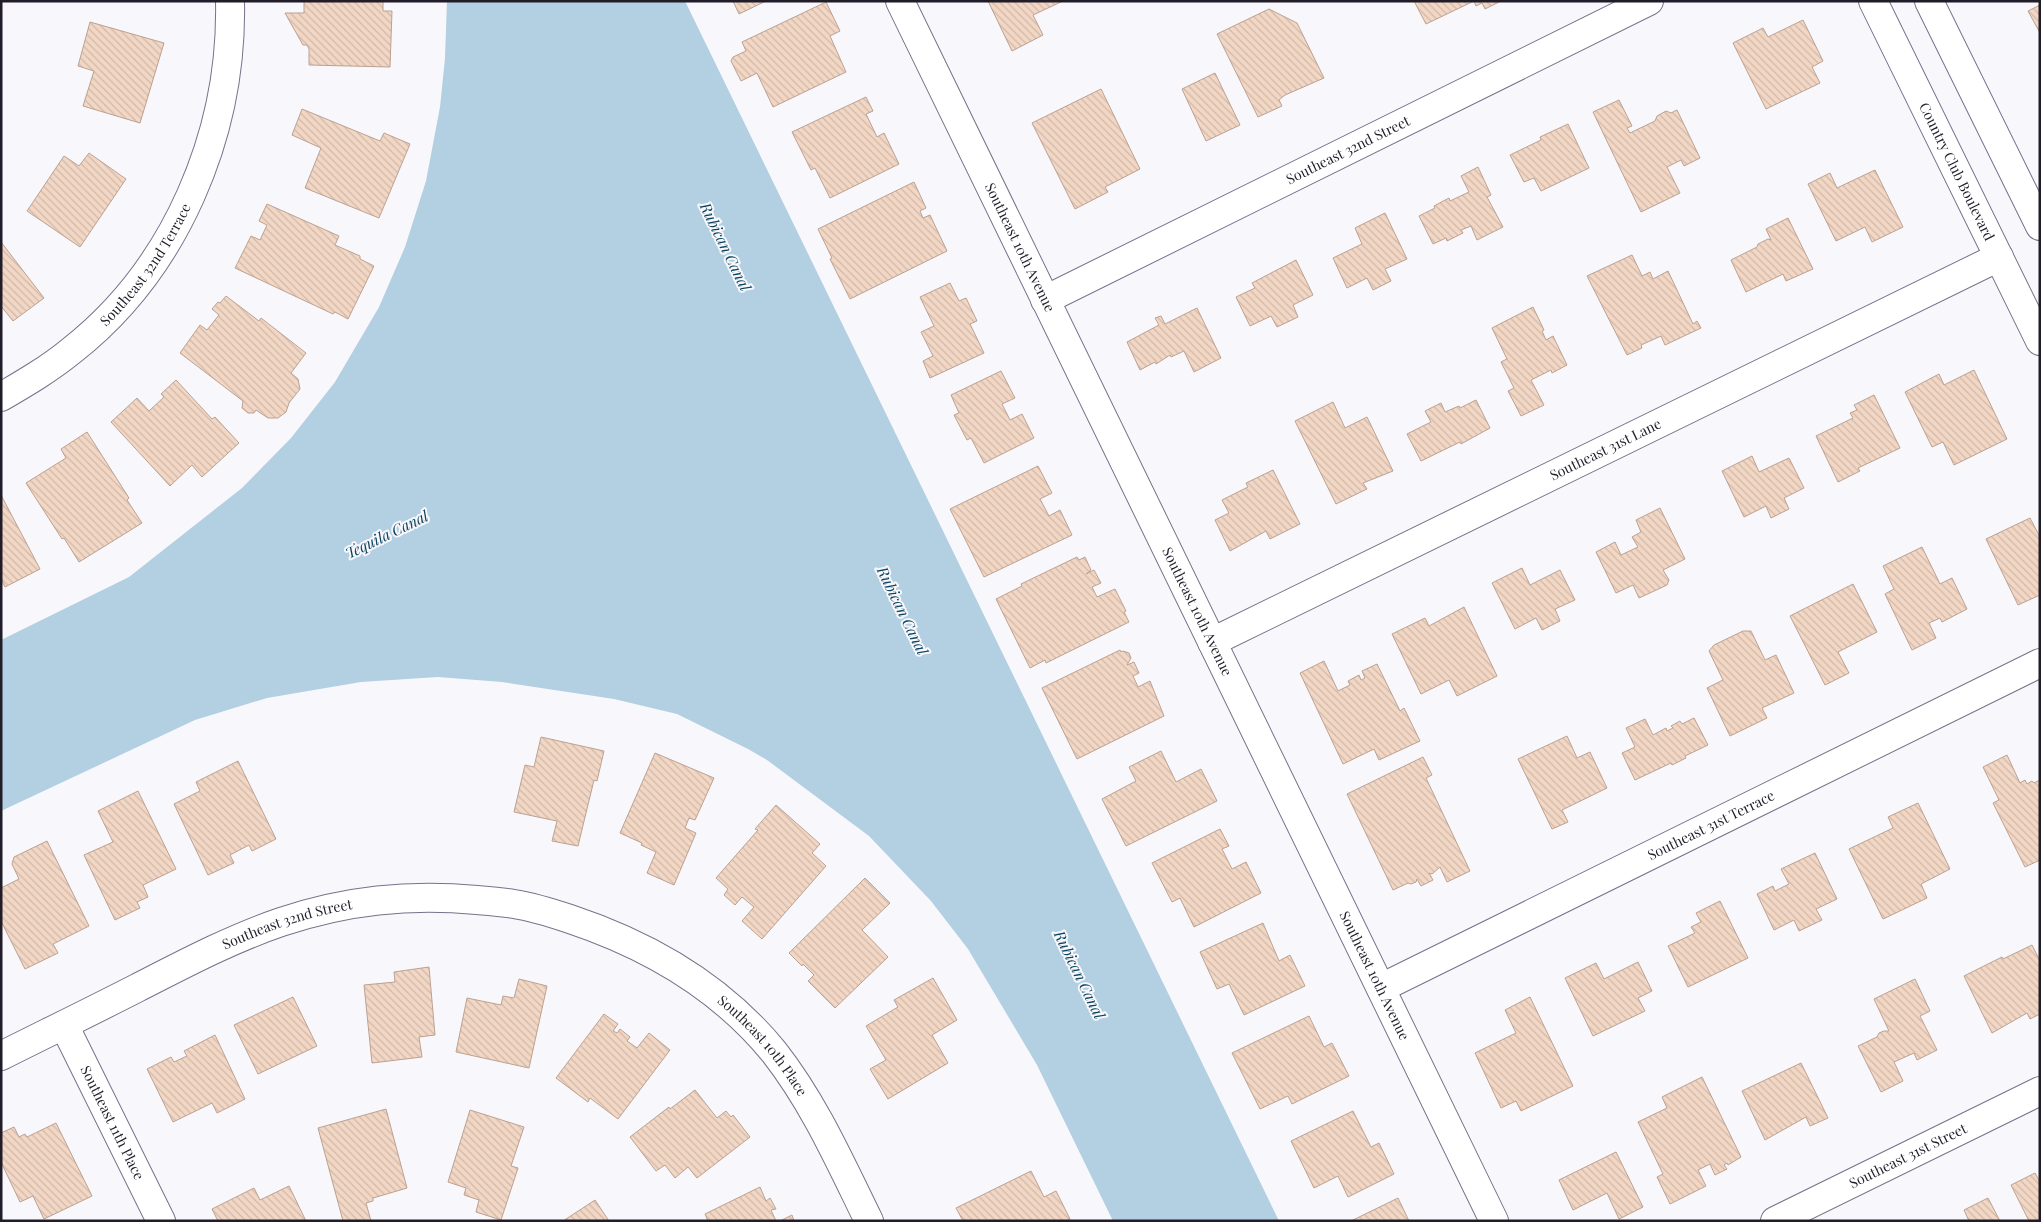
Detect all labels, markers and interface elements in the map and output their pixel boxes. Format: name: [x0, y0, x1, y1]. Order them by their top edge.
street label: Country Club Boulevard: [1915, 99, 1999, 244]
street label: Southeast 32nd Street: [1283, 110, 1414, 188]
street label: Southeast 10th Avenue: [981, 179, 1060, 315]
water label: Rubican Canal: [695, 198, 756, 295]
street label: Southeast 32nd Terrace: [96, 200, 195, 330]
street label: Southeast 31st Lane: [1546, 414, 1664, 484]
water label: Tequila Canal: [342, 505, 432, 563]
street label: Southeast 10th Avenue: [1158, 544, 1237, 679]
water label: Rubican Canal: [872, 562, 933, 659]
street label: Southeast 31st Terrace: [1644, 785, 1778, 864]
street label: Southeast 32nd Street: [219, 894, 355, 954]
street label: Southeast 10th Avenue: [1336, 908, 1414, 1043]
water label: Rubican Canal: [1049, 926, 1110, 1023]
street label: Southeast 10th Place: [714, 990, 812, 1099]
street label: Southeast 11th Place: [77, 1062, 149, 1183]
street label: Southeast 31st Street: [1846, 1118, 1971, 1192]

